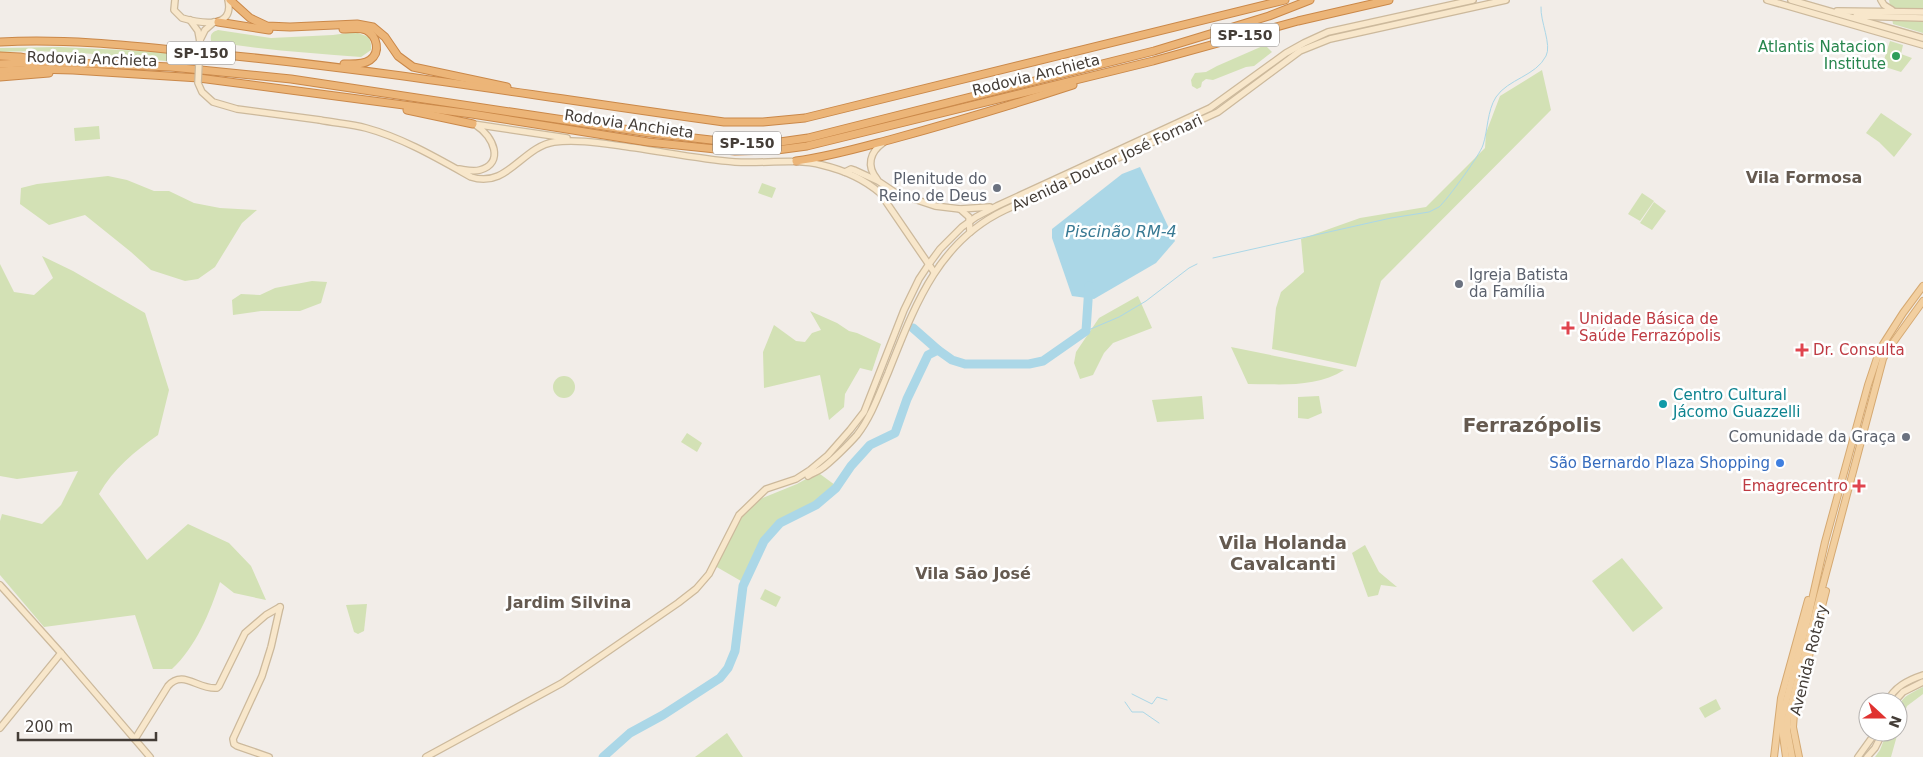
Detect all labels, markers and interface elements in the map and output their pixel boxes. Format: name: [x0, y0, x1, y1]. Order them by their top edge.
road number: SP-150: [1211, 24, 1279, 46]
place label: Atlantis Natacion Institute: [1758, 38, 1886, 73]
road number: SP-150: [167, 42, 235, 64]
street label: Rodovia Anchieta: [26, 48, 158, 70]
street label: Rodovia Anchieta: [970, 50, 1102, 100]
marker: Atlantis Natacion Institute: [1890, 50, 1902, 62]
street label: Rodovia Anchieta: [563, 106, 695, 142]
street label: Avenida Doutor José Fornari: [1009, 111, 1205, 215]
road number: SP-150: [713, 132, 781, 154]
district label: Vila Formosa: [1746, 168, 1862, 187]
place label: Plenitude do Reino de Deus: [879, 170, 987, 205]
marker: Plenitude do Reino de Deus: [991, 182, 1003, 194]
water label: Piscinão RM-4: [1065, 222, 1177, 241]
place label: Igreja Batista da Família: [1469, 266, 1569, 301]
marker: Igreja Batista da Família: [1453, 278, 1465, 290]
place label: Unidade Básica de Saúde Ferrazópolis: [1579, 310, 1721, 345]
marker: Unidade Básica de Saúde Ferrazópolis: [1561, 321, 1575, 335]
place label: Dr. Consulta: [1813, 341, 1905, 359]
marker: Dr. Consulta: [1795, 343, 1809, 357]
place label: Centro Cultural Jácomo Guazzelli: [1672, 386, 1800, 421]
marker: Centro Cultural Jácomo Guazzelli: [1657, 398, 1669, 410]
district label: Ferrazópolis: [1463, 413, 1601, 437]
place label: Comunidade da Graça: [1728, 428, 1896, 446]
marker: Comunidade da Graça: [1900, 431, 1912, 443]
place label: São Bernardo Plaza Shopping: [1549, 454, 1770, 472]
marker: São Bernardo Plaza Shopping: [1774, 457, 1786, 469]
place label: Emagrecentro: [1742, 477, 1848, 495]
marker: Emagrecentro: [1852, 479, 1866, 493]
district label: Vila Holanda Cavalcanti: [1219, 532, 1347, 574]
district label: Vila São José: [915, 564, 1031, 583]
district label: Jardim Silvina: [506, 593, 631, 612]
street label: Avenida Rotary: [1787, 603, 1832, 717]
north arrow: [1858, 692, 1908, 742]
scale bar: [18, 710, 155, 742]
text: N: [1886, 713, 1905, 730]
text: 200 m: [25, 718, 73, 736]

